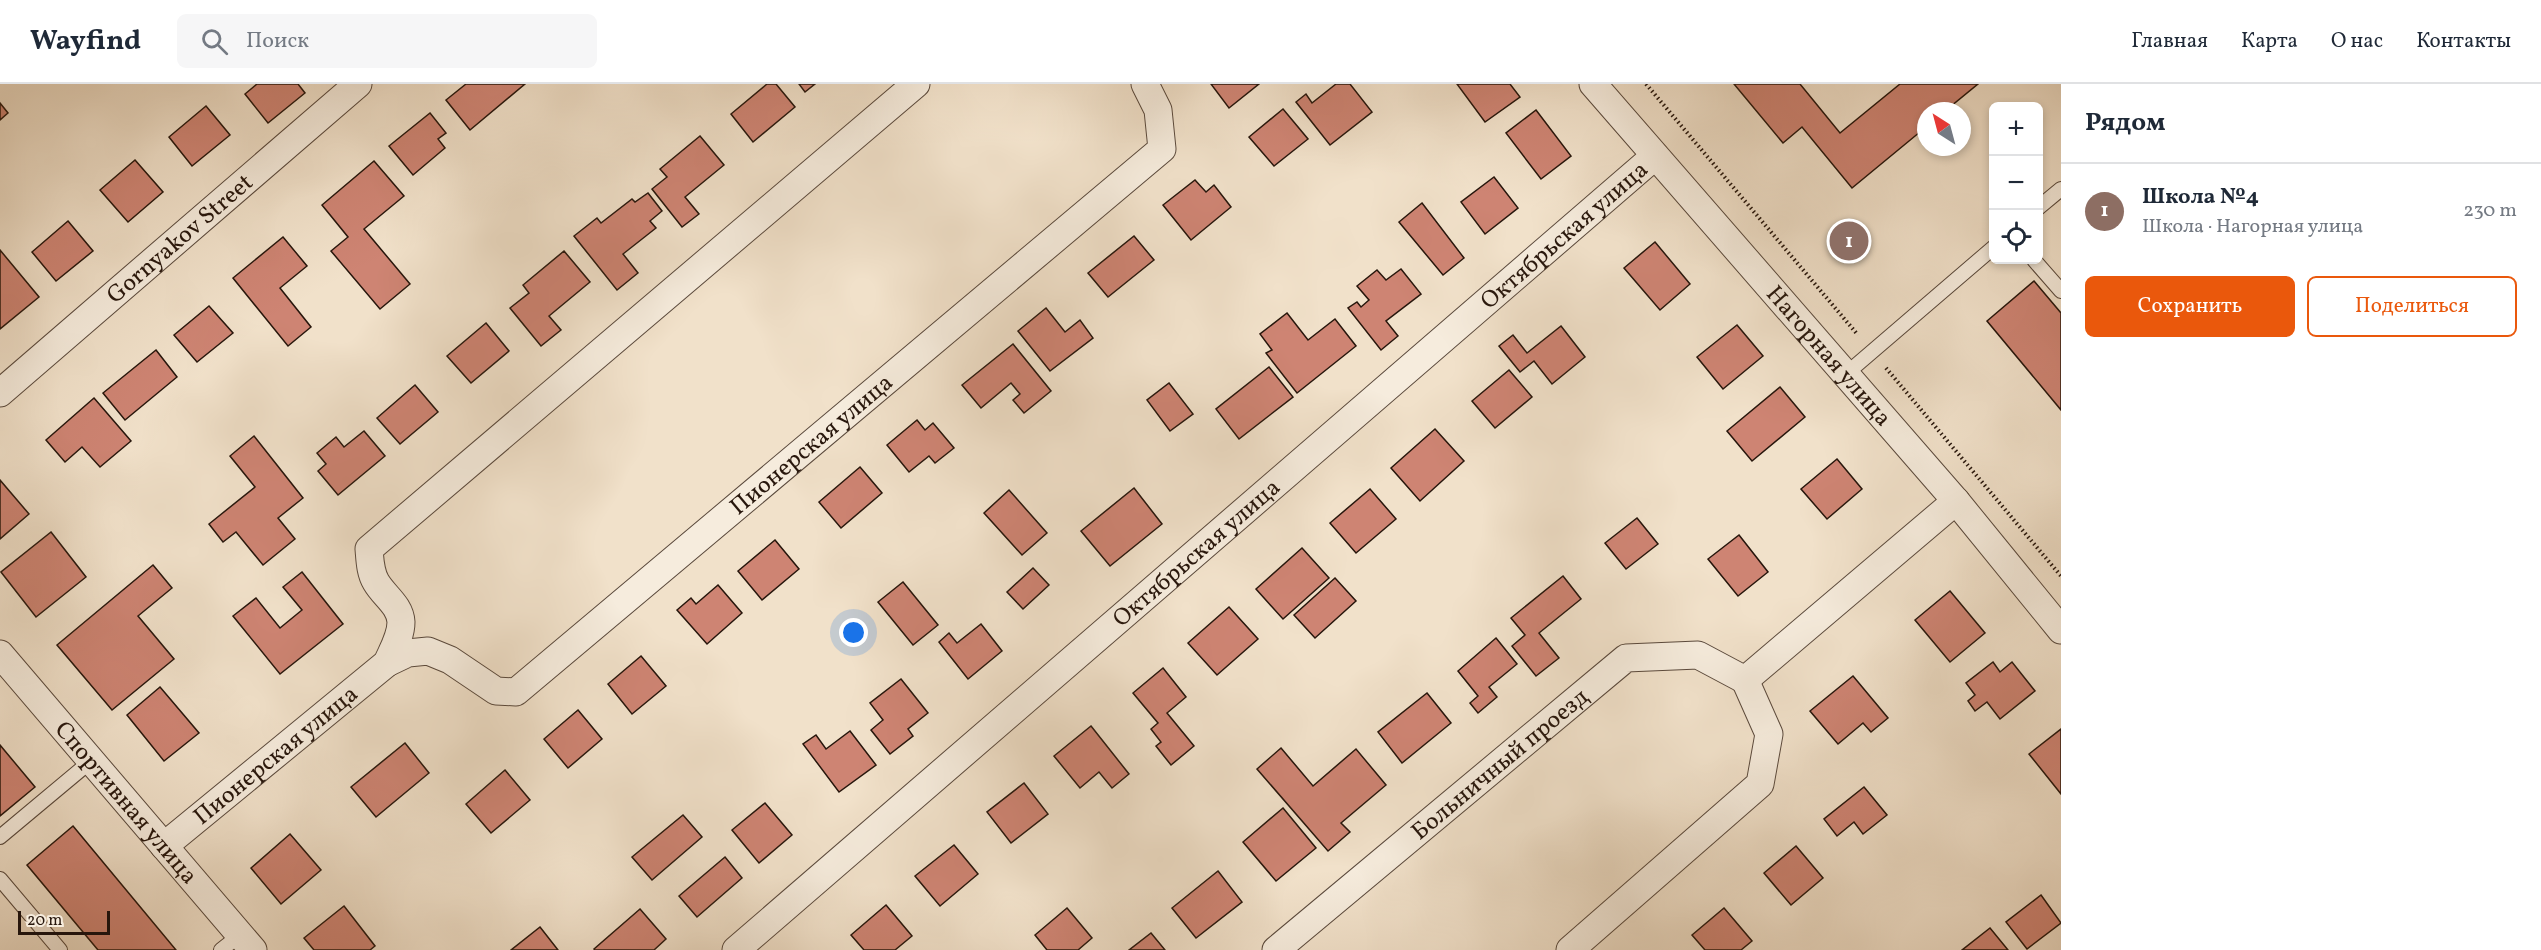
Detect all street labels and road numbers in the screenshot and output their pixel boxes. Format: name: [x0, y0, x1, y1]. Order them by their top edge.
street label: Октябрьская улица: [1474, 154, 1656, 318]
street label: Gornyakov Street: [100, 167, 261, 313]
street label: Нагорная улица: [1757, 279, 1899, 435]
street label: Пионерская улица: [723, 367, 901, 524]
street label: Октябрьская улица: [1106, 472, 1289, 636]
street label: Пионерская улица: [187, 678, 366, 834]
street label: Больничный проезд: [1405, 681, 1597, 849]
street label: Спортивная улица: [46, 715, 205, 892]

